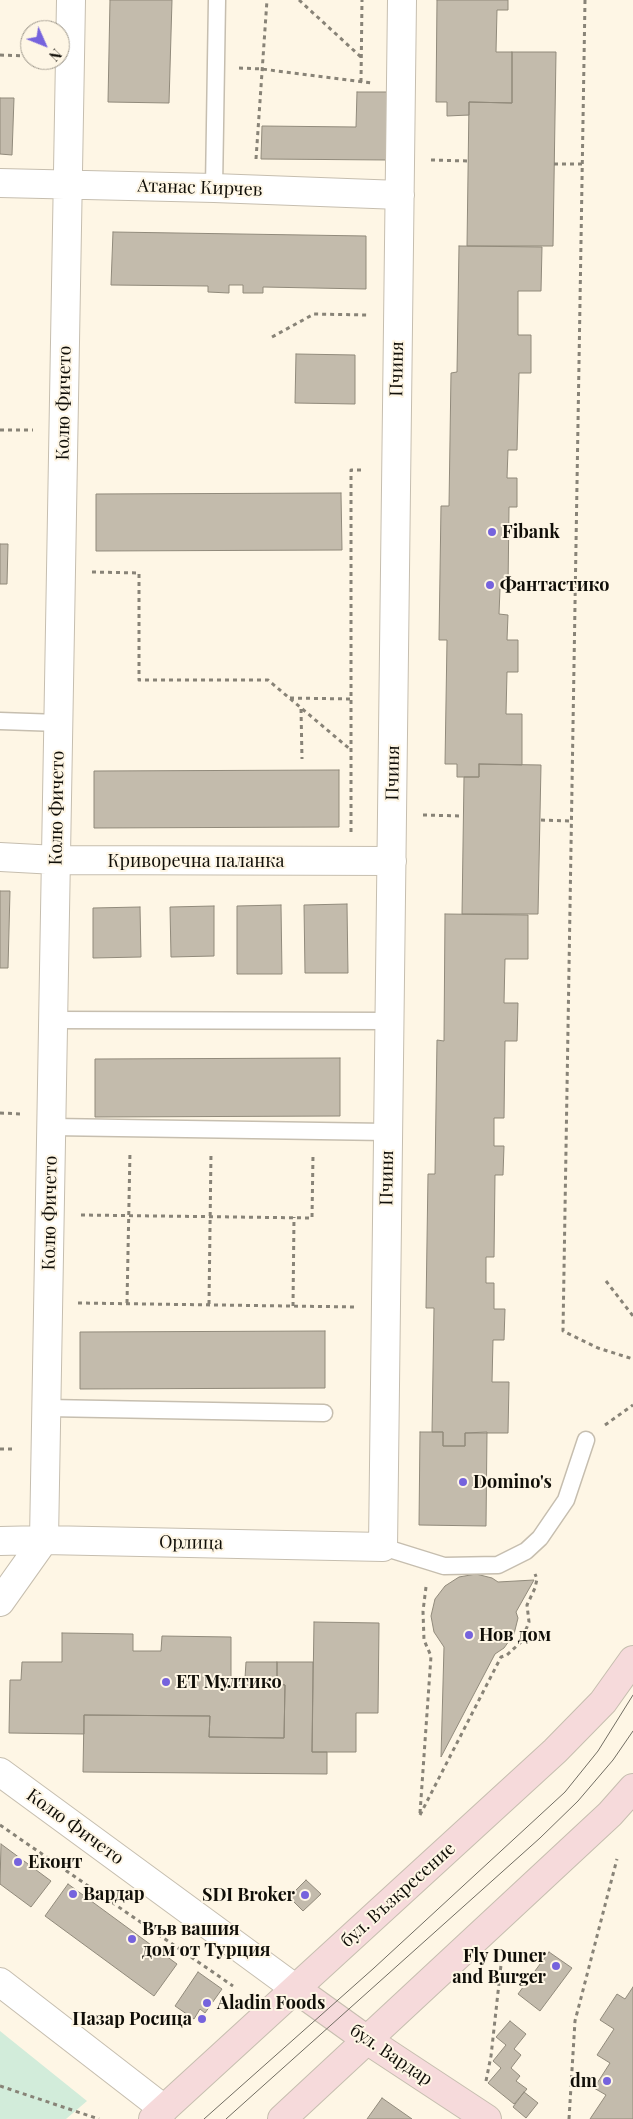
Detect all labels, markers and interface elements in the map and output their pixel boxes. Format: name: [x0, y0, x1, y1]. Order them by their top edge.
north arrow: [20, 20, 70, 70]
text: N: [45, 45, 66, 65]
street label: Атанас Кирчев: [137, 175, 263, 201]
street label: Пчиня: [386, 341, 408, 397]
street label: Колю Фичето: [52, 345, 76, 461]
place label: Fibank: [502, 521, 560, 543]
marker: Fibank: [486, 526, 498, 538]
place label: Фантастико: [500, 574, 609, 596]
marker: Фантастико: [484, 579, 496, 591]
street label: Пчиня: [382, 745, 404, 801]
street label: Колю Фичето: [45, 750, 69, 866]
street label: Криворечна паланка: [108, 850, 284, 872]
street label: Пчиня: [376, 1150, 398, 1206]
street label: Колю Фичето: [38, 1155, 62, 1271]
place label: Domino's: [473, 1471, 552, 1493]
marker: Domino's: [457, 1476, 469, 1488]
street label: Орлица: [159, 1532, 223, 1554]
place label: Нов дом: [479, 1624, 551, 1646]
marker: Нов дом: [463, 1629, 475, 1641]
place label: ЕТ Мултико: [176, 1671, 282, 1693]
marker: ЕТ Мултико: [160, 1676, 172, 1688]
street label: Колю Фичето: [22, 1784, 128, 1870]
street label: бул. Възкресение: [336, 1838, 460, 1952]
place label: Еконт: [28, 1851, 82, 1873]
marker: Еконт: [12, 1856, 24, 1868]
place label: Вардар: [83, 1883, 145, 1905]
place label: SDI Broker: [202, 1884, 295, 1906]
marker: Вардар: [67, 1888, 79, 1900]
marker: SDI Broker: [299, 1889, 311, 1901]
place label: Във вашия дом от Турция: [142, 1918, 270, 1960]
marker: Във вашия дом от Турция: [126, 1933, 138, 1945]
place label: Fly Duner and Burger: [452, 1945, 546, 1988]
marker: Fly Duner and Burger: [550, 1960, 562, 1972]
place label: Aladin Foods: [217, 1992, 325, 2014]
marker: Aladin Foods: [201, 1997, 213, 2009]
place label: Пазар Росица: [72, 2008, 192, 2030]
marker: Пазар Росица: [196, 2013, 208, 2025]
street label: бул. Вардар: [346, 2019, 436, 2091]
place label: dm: [570, 2070, 597, 2092]
marker: dm: [601, 2075, 613, 2087]

